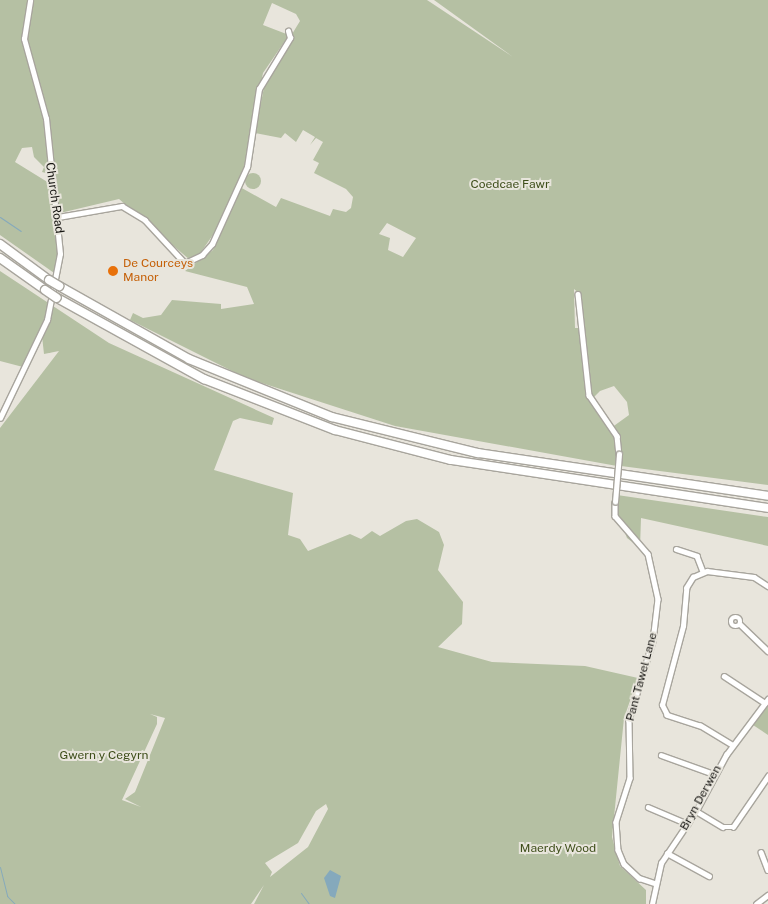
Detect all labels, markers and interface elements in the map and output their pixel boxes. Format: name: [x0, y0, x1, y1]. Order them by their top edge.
street label: Church Road: [42, 162, 66, 234]
park label: Coedcae Fawr: [470, 178, 550, 192]
place label: De Courceys Manor: [123, 257, 193, 285]
marker: De Courceys Manor: [107, 265, 119, 277]
street label: Pant Tawel Lane: [623, 631, 661, 723]
park label: Gwern y Cegyrn: [59, 749, 149, 763]
street label: Bryn Derwen: [677, 763, 725, 833]
park label: Maerdy Wood: [520, 842, 596, 856]

